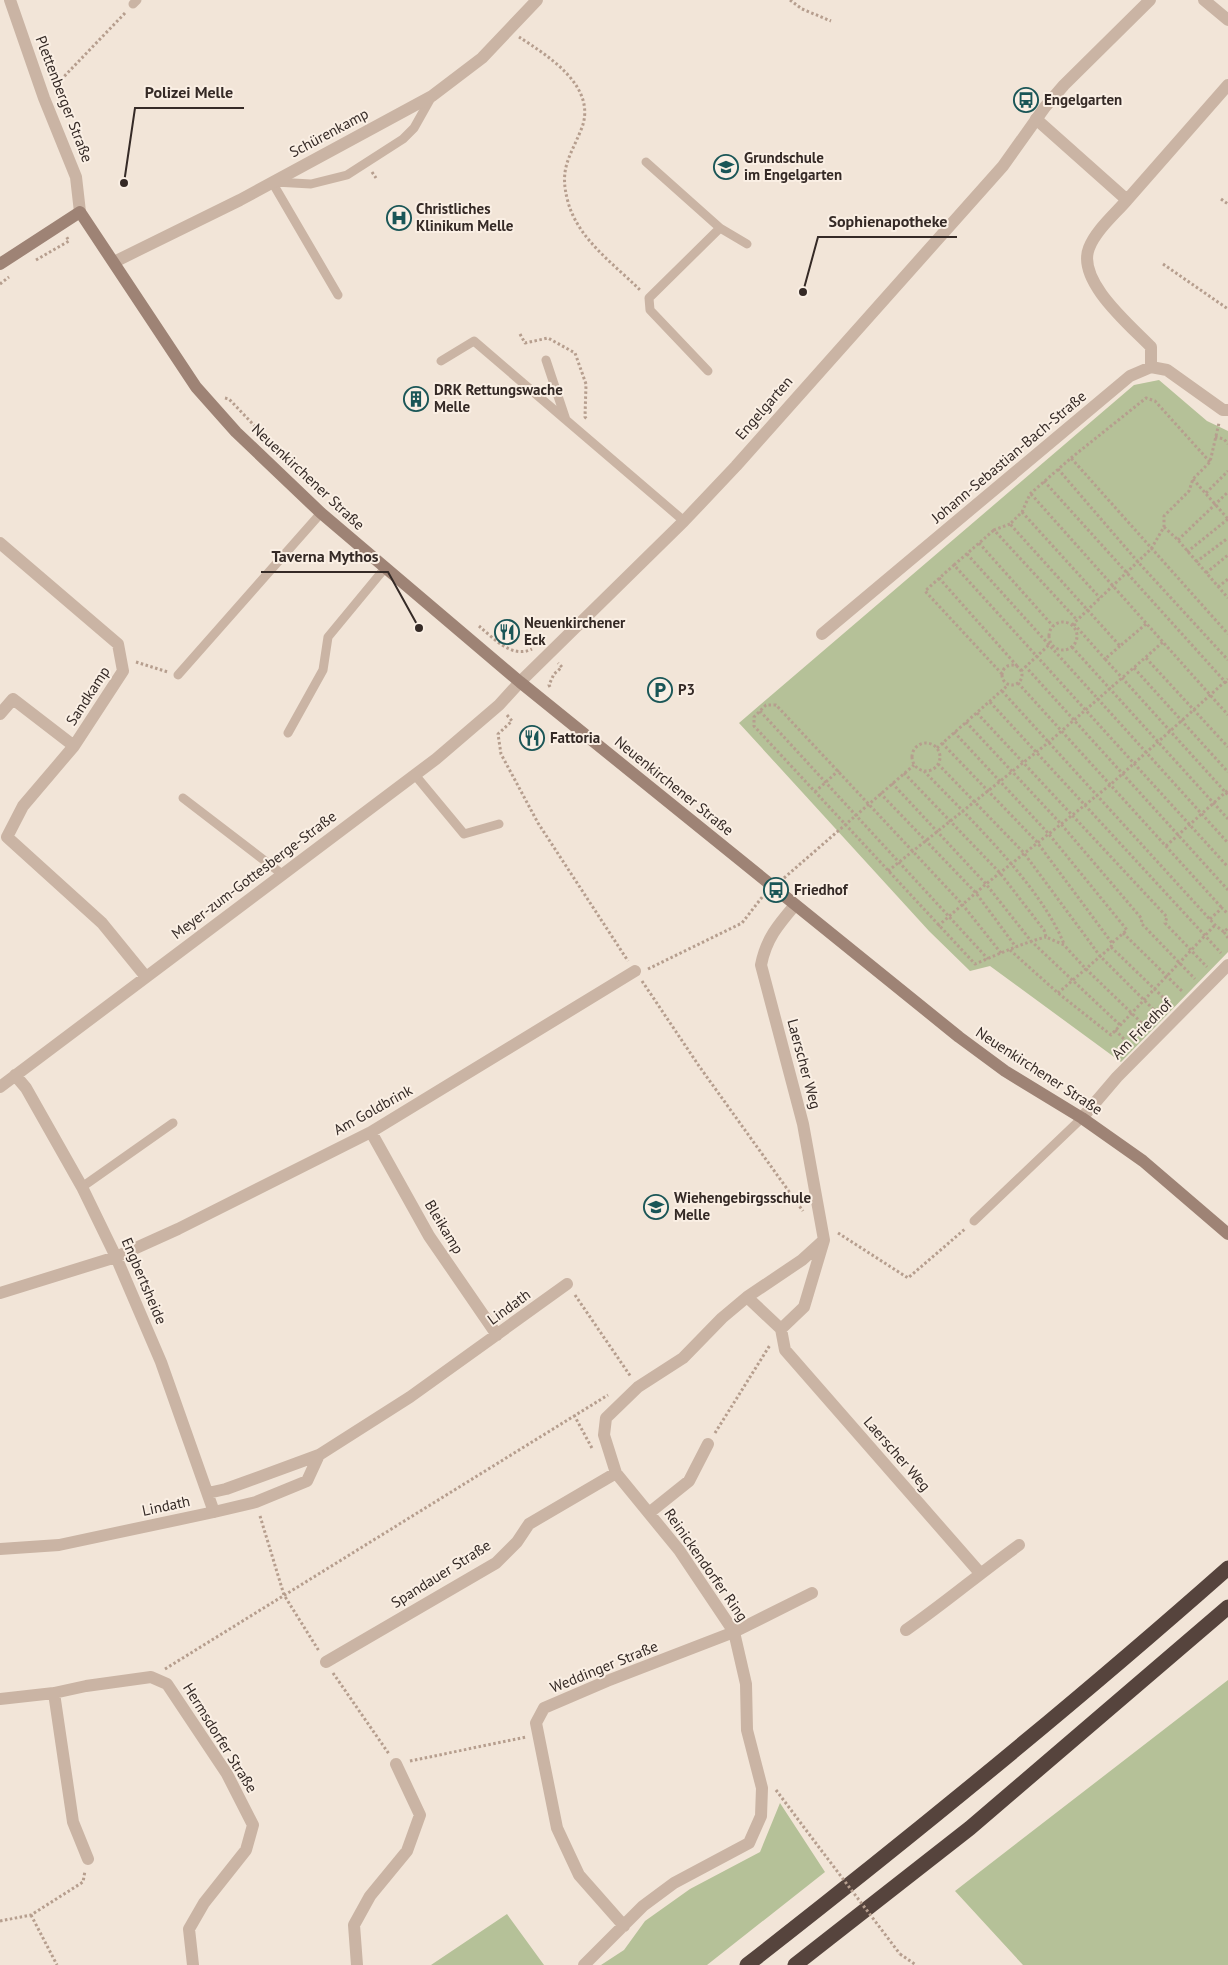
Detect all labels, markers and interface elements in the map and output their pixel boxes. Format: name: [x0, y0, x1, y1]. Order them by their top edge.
street label: Plettenberger Straße: [32, 33, 97, 165]
callout: Polizei Melle: [135, 77, 244, 108]
text: Polizei Melle: [145, 82, 233, 102]
bus stop icon: Engelgarten: [1013, 87, 1039, 113]
place label: Engelgarten: [1044, 90, 1122, 109]
street label: Schürenkamp: [286, 104, 372, 161]
place label: Grundschule im Engelgarten: [744, 148, 842, 184]
school or university icon: Grundschule im Engelgarten: [713, 154, 739, 180]
place label: Christliches Klinikum Melle: [416, 199, 514, 235]
hospital icon: Christliches Klinikum Melle: [386, 205, 412, 231]
callout: Sophienapotheke: [818, 206, 957, 237]
text: Sophienapotheke: [829, 211, 947, 231]
street label: Engelgarten: [731, 372, 796, 443]
place label: DRK Rettungswache Melle: [434, 380, 563, 416]
building icon: DRK Rettungswache Melle: [403, 386, 429, 412]
street label: Johann-Sebastian-Bach-Straße: [927, 386, 1090, 528]
street label: Neuenkirchener Straße: [248, 419, 369, 534]
callout: Taverna Mythos: [261, 541, 388, 572]
text: Taverna Mythos: [271, 546, 379, 566]
place label: Neuenkirchener Eck: [524, 613, 626, 649]
restaurant icon: Neuenkirchener Eck: [494, 619, 520, 645]
street label: Sandkamp: [61, 663, 114, 729]
parking icon: P3: [647, 677, 673, 703]
place label: P3: [678, 680, 695, 699]
restaurant icon: Fattoria: [519, 725, 545, 751]
place label: Fattoria: [550, 728, 600, 747]
street label: Neuenkirchener Straße: [611, 732, 738, 839]
street label: Meyer-zum-Gottesberge-Straße: [167, 806, 340, 943]
bus stop icon: Friedhof: [763, 877, 789, 903]
place label: Friedhof: [794, 880, 849, 899]
street label: Am Friedhof: [1107, 993, 1177, 1063]
street label: Laerscher Weg: [783, 1017, 826, 1111]
street label: Neuenkirchener Straße: [972, 1022, 1106, 1119]
street label: Am Goldbrink: [330, 1080, 416, 1139]
place label: Wiehengebirgsschule Melle: [674, 1188, 811, 1224]
school or university icon: Wiehengebirgsschule Melle: [643, 1194, 669, 1220]
street label: Bleikamp: [421, 1196, 468, 1257]
street label: Engbertsheide: [118, 1235, 171, 1327]
street label: Lindath: [483, 1285, 534, 1329]
street label: Laerscher Weg: [860, 1412, 935, 1495]
street label: Lindath: [140, 1491, 192, 1520]
street label: Reinickendorfer Ring: [660, 1505, 752, 1625]
street label: Spandauer Straße: [387, 1535, 494, 1612]
street label: Weddinger Straße: [547, 1636, 661, 1697]
street label: Hermsdorfer Straße: [179, 1679, 262, 1796]

